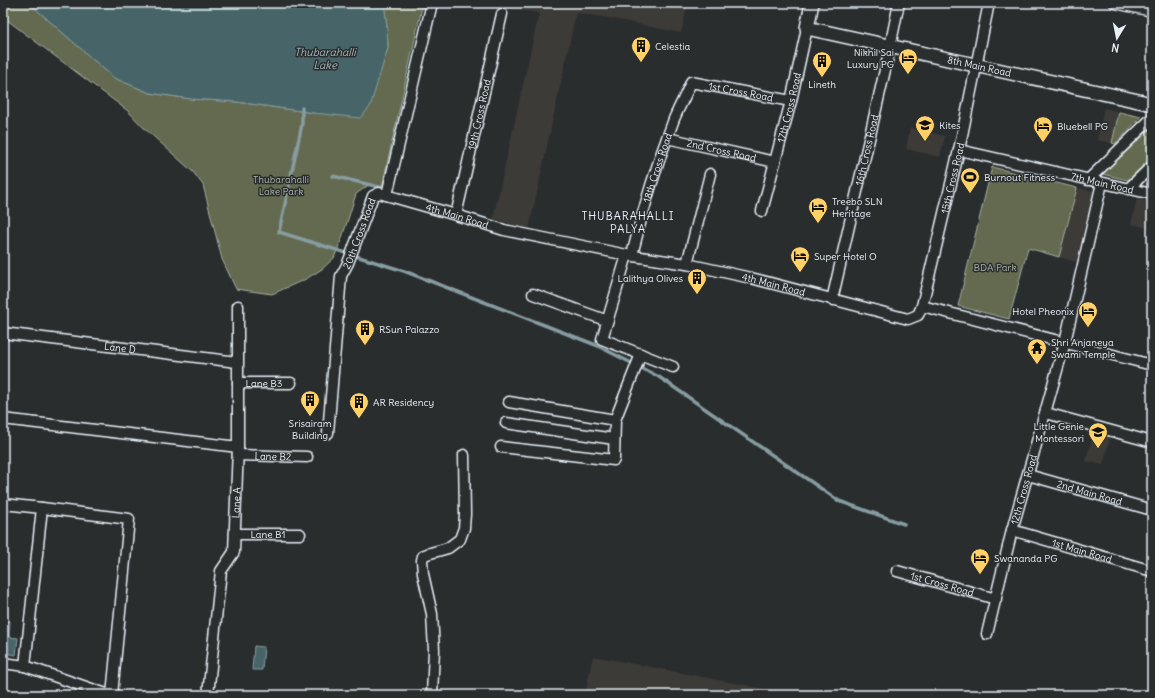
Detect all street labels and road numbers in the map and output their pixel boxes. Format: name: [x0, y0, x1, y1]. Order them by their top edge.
street label: 8th Main Road: [946, 53, 1013, 79]
street label: 17th Cross Road: [774, 71, 804, 144]
street label: 19th Cross Road: [465, 78, 493, 151]
street label: 1st Cross Road: [708, 79, 774, 104]
street label: 16th Cross Road: [852, 113, 881, 187]
street label: 18th Cross Road: [640, 131, 675, 204]
street label: 2nd Cross Road: [686, 136, 758, 164]
street label: 15th Cross Road: [938, 141, 967, 215]
street label: 7th Main Road: [1070, 169, 1135, 196]
street label: 20th Cross Road: [340, 196, 378, 271]
street label: 4th Main Road: [424, 200, 490, 231]
street label: 4th Main Road: [741, 270, 807, 298]
street label: Lane D: [104, 339, 137, 356]
street label: Lane B3: [246, 377, 283, 390]
street label: Lane B2: [254, 449, 292, 463]
street label: 12th Cross Road: [1007, 453, 1039, 526]
street label: 2nd Main Road: [1055, 477, 1124, 508]
street label: Lane A: [229, 486, 243, 519]
street label: Lane B1: [250, 528, 286, 541]
street label: 1st Main Road: [1050, 536, 1114, 565]
street label: 1st Cross Road: [909, 569, 976, 599]

